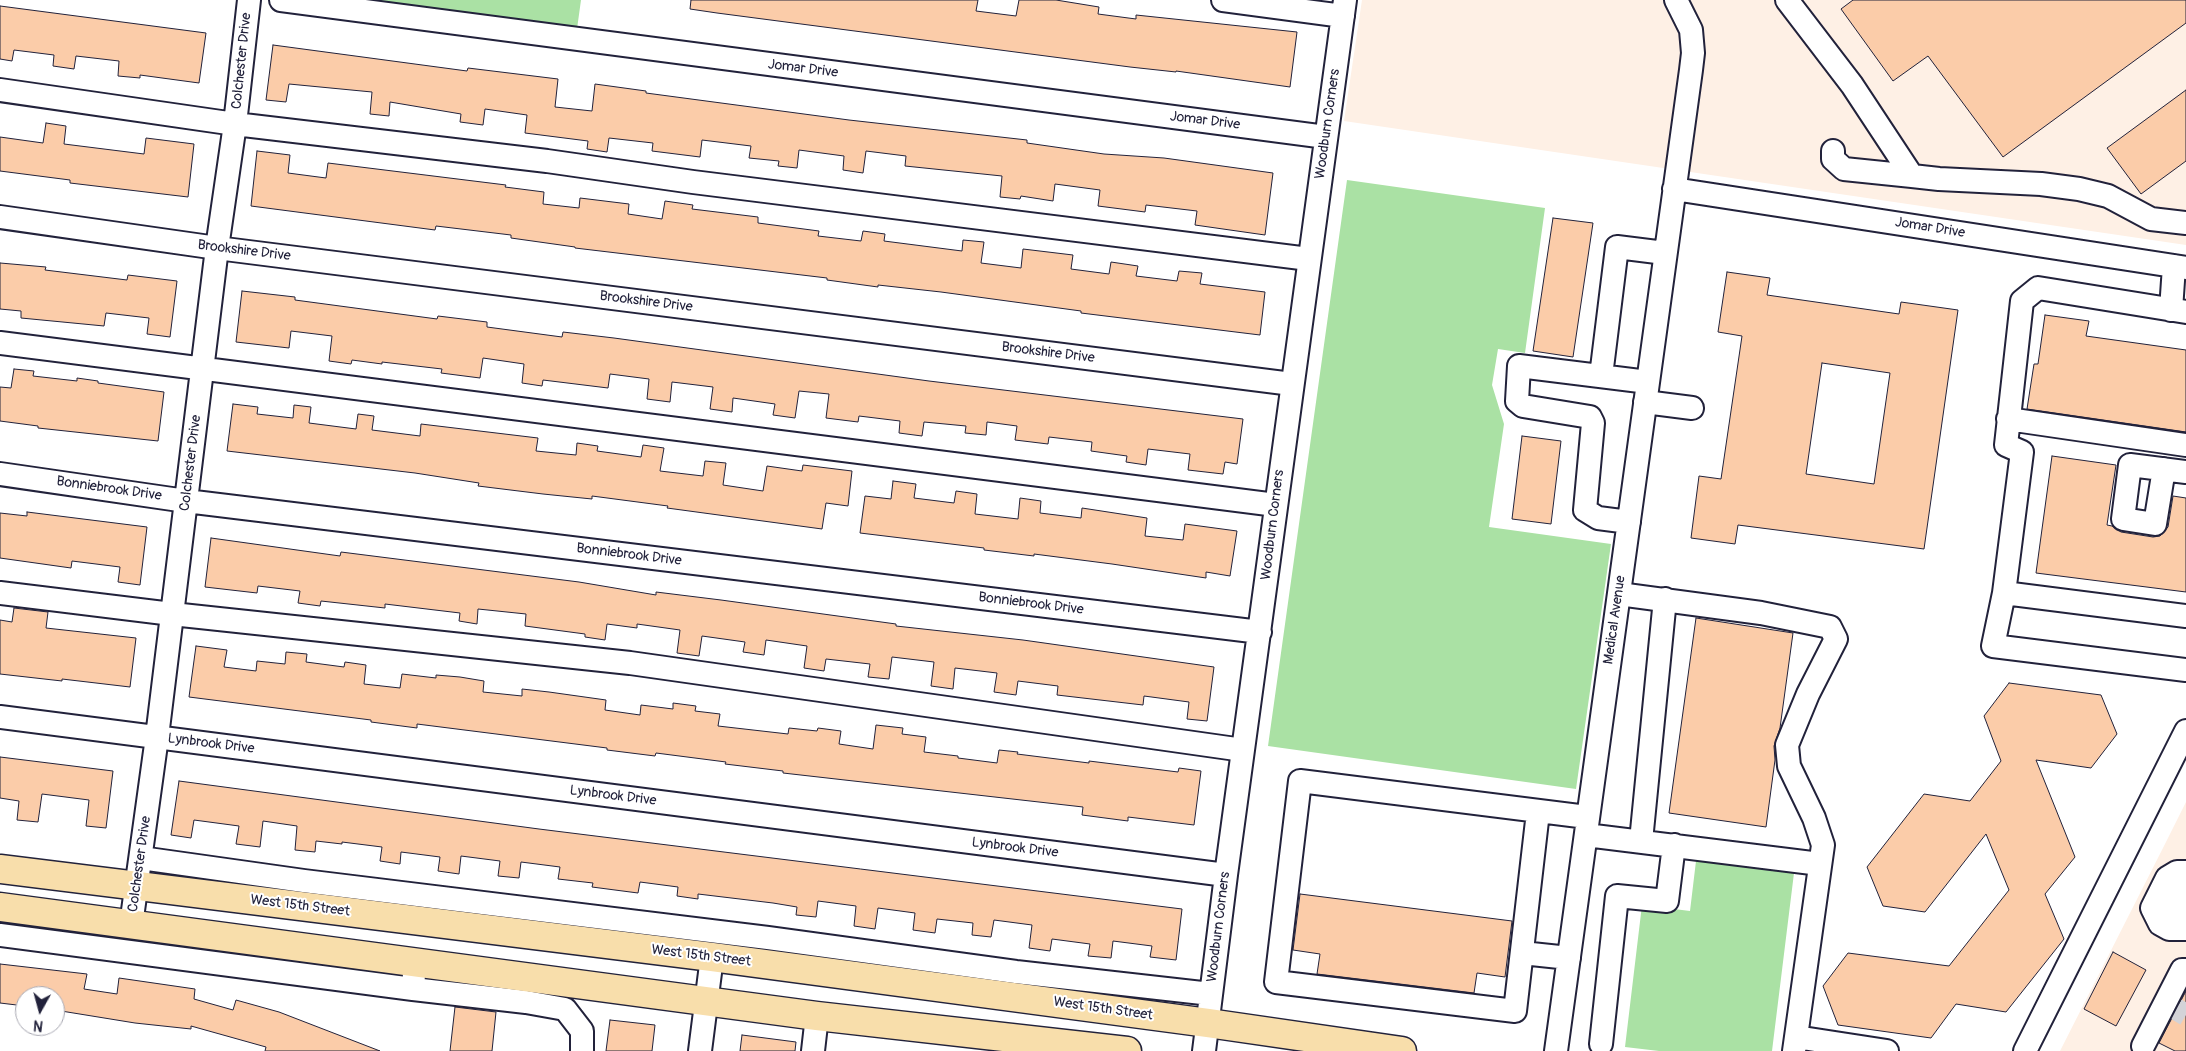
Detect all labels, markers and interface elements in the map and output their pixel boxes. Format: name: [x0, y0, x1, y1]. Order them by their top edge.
street label: Colchester Drive: [229, 12, 255, 110]
street label: Jomar Drive: [767, 56, 839, 82]
street label: Woodburn Corners: [1312, 68, 1344, 180]
street label: Jomar Drive: [1169, 108, 1241, 134]
street label: Jomar Drive: [1894, 214, 1966, 242]
street label: Brookshire Drive: [197, 237, 291, 265]
street label: Brookshire Drive: [599, 288, 693, 316]
street label: Brookshire Drive: [1001, 339, 1095, 367]
street label: Colchester Drive: [177, 414, 205, 512]
street label: Woodburn Corners: [1258, 469, 1288, 581]
street label: Bonniebrook Drive: [55, 473, 163, 505]
street label: Bonniebrook Drive: [575, 540, 683, 570]
street label: Medical Avenue: [1600, 575, 1630, 665]
street label: Bonniebrook Drive: [977, 589, 1085, 619]
street label: Lynbrook Drive: [167, 730, 255, 758]
street label: Lynbrook Drive: [569, 782, 657, 810]
street label: Colchester Drive: [125, 815, 155, 913]
street label: Lynbrook Drive: [971, 834, 1059, 862]
street label: Woodburn Corners: [1204, 871, 1234, 983]
street label: West 15th Street: [249, 892, 351, 920]
street label: West 15th Street: [650, 942, 752, 970]
north arrow: [15, 986, 65, 1036]
street label: West 15th Street: [1052, 994, 1154, 1024]
text: N: [32, 1016, 44, 1034]

